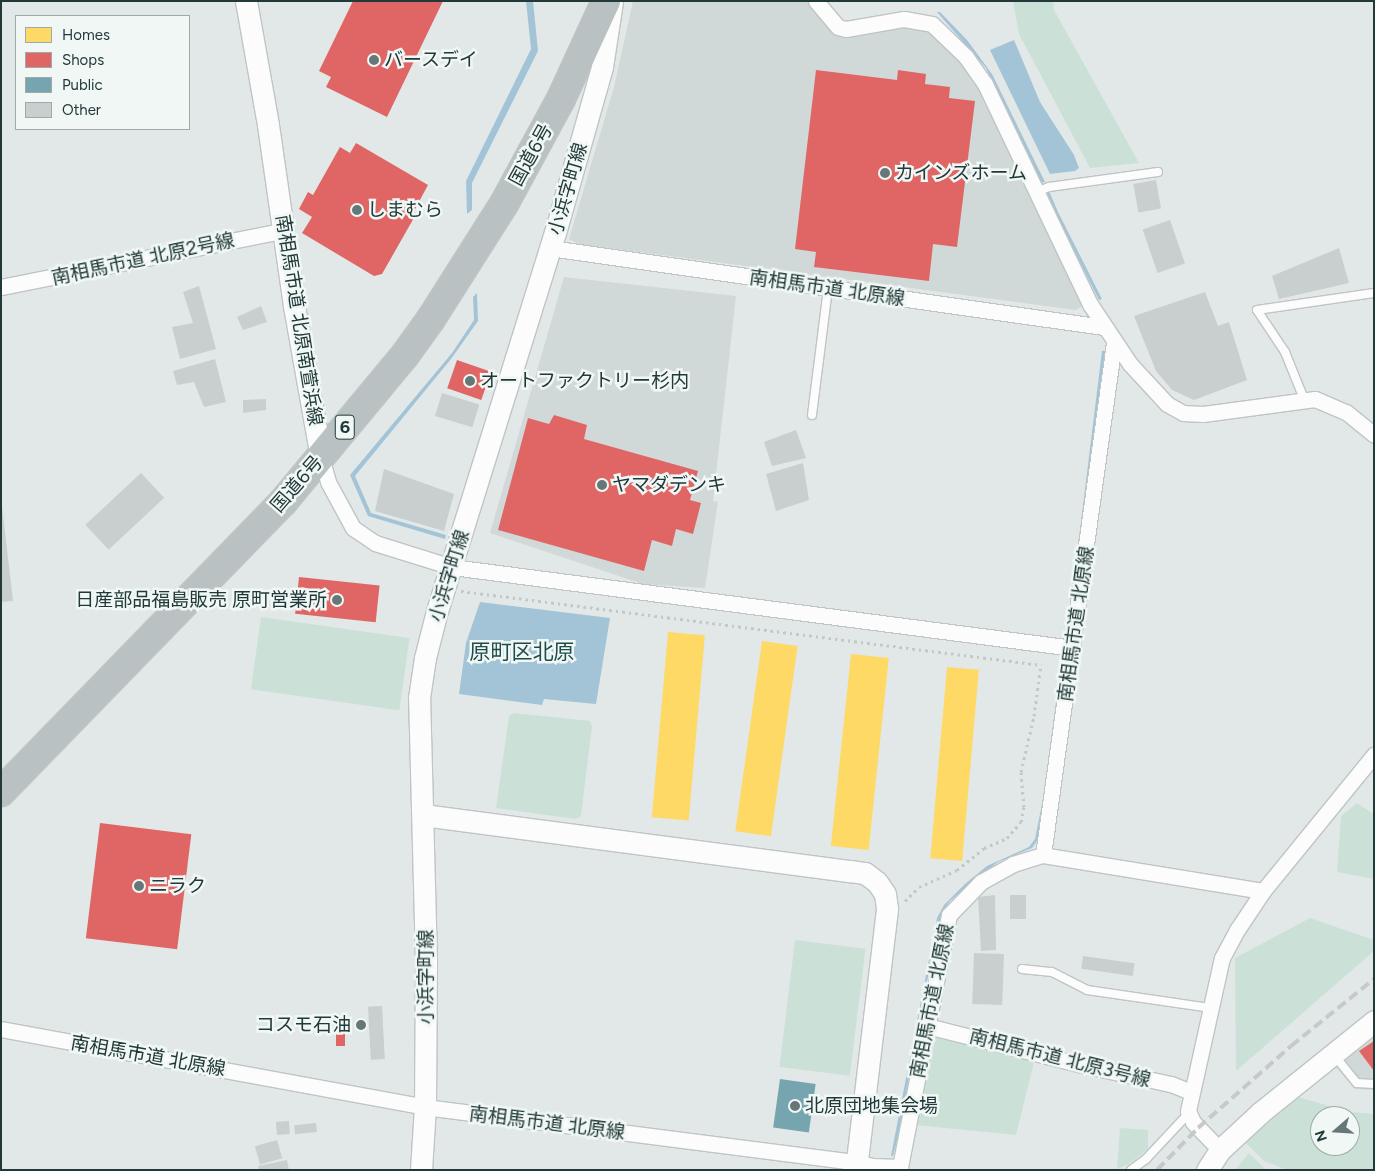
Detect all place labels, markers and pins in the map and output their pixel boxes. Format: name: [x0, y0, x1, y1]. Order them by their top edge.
place label: バースデイ: [384, 49, 479, 71]
marker: バースデイ: [368, 54, 380, 66]
place label: カインズホーム: [895, 162, 1028, 184]
marker: カインズホーム: [879, 167, 891, 179]
place label: しまむら: [367, 199, 443, 221]
marker: しまむら: [351, 204, 363, 216]
place label: オートファクトリー杉内: [480, 370, 689, 392]
marker: オートファクトリー杉内: [464, 375, 476, 387]
place label: ヤマダデンキ: [612, 474, 726, 496]
marker: ヤマダデンキ: [596, 479, 608, 491]
place label: 日産部品福島販売 原町営業所: [75, 589, 327, 611]
marker: 日産部品福島販売 原町営業所: [331, 594, 343, 606]
place label: ニラク: [149, 875, 206, 897]
marker: ニラク: [133, 880, 145, 892]
place label: コスモ石油: [256, 1014, 351, 1036]
marker: コスモ石油: [355, 1019, 367, 1031]
place label: 北原団地集会場: [805, 1095, 938, 1117]
marker: 北原団地集会場: [789, 1100, 801, 1112]

